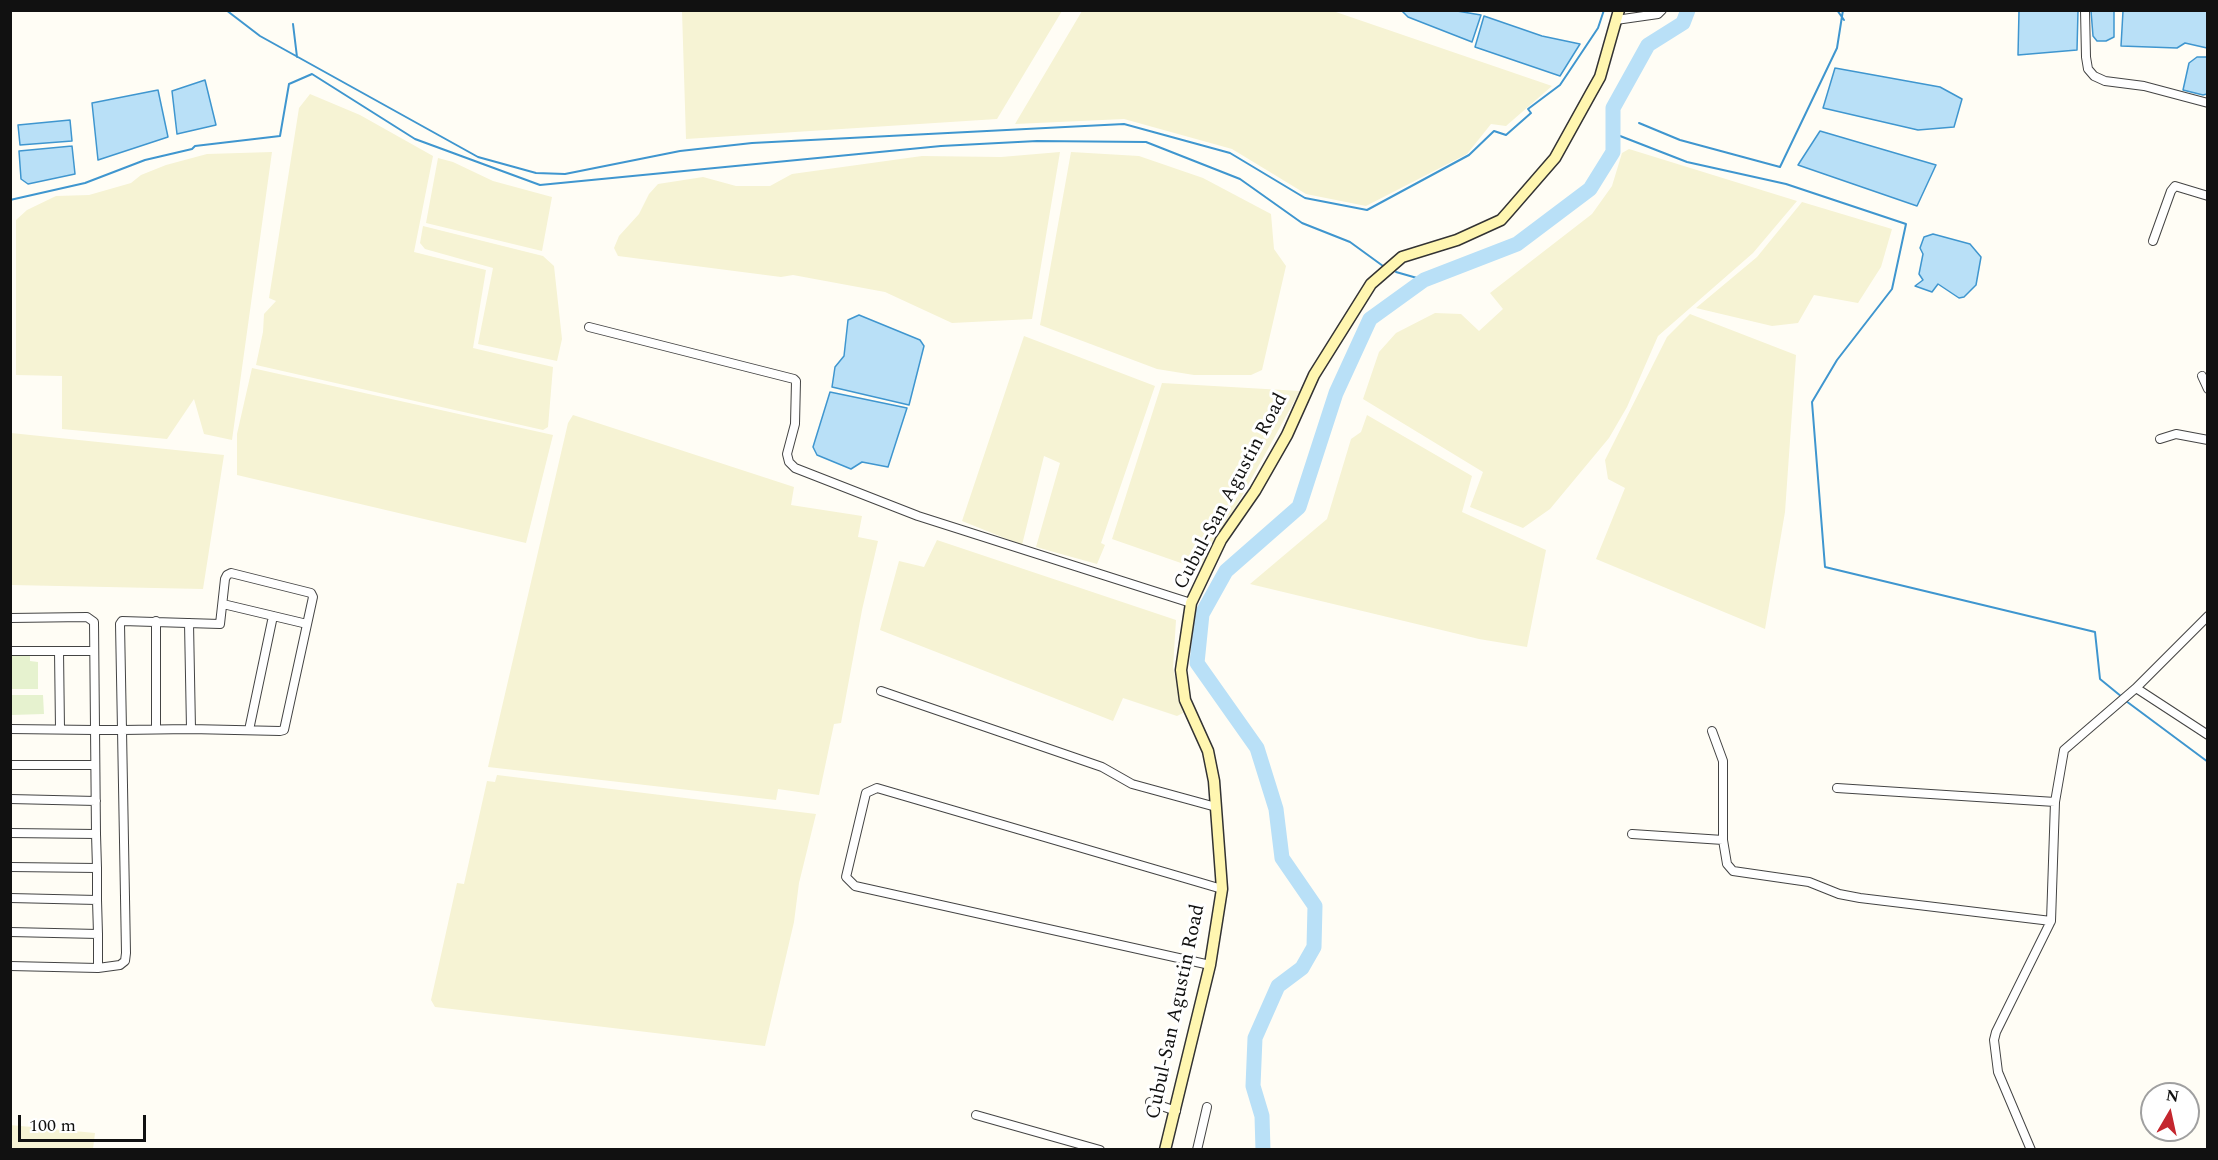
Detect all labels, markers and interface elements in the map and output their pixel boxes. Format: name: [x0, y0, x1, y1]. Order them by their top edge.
street label: Cubul-San Agustin Road: [1170, 390, 1294, 594]
street label: Cubul-San Agustin Road: [1142, 902, 1212, 1122]
north arrow: [2140, 1082, 2200, 1142]
text: N: [2164, 1083, 2181, 1109]
scale bar: [21, 1103, 148, 1141]
text: 100 m: [29, 1112, 76, 1139]

